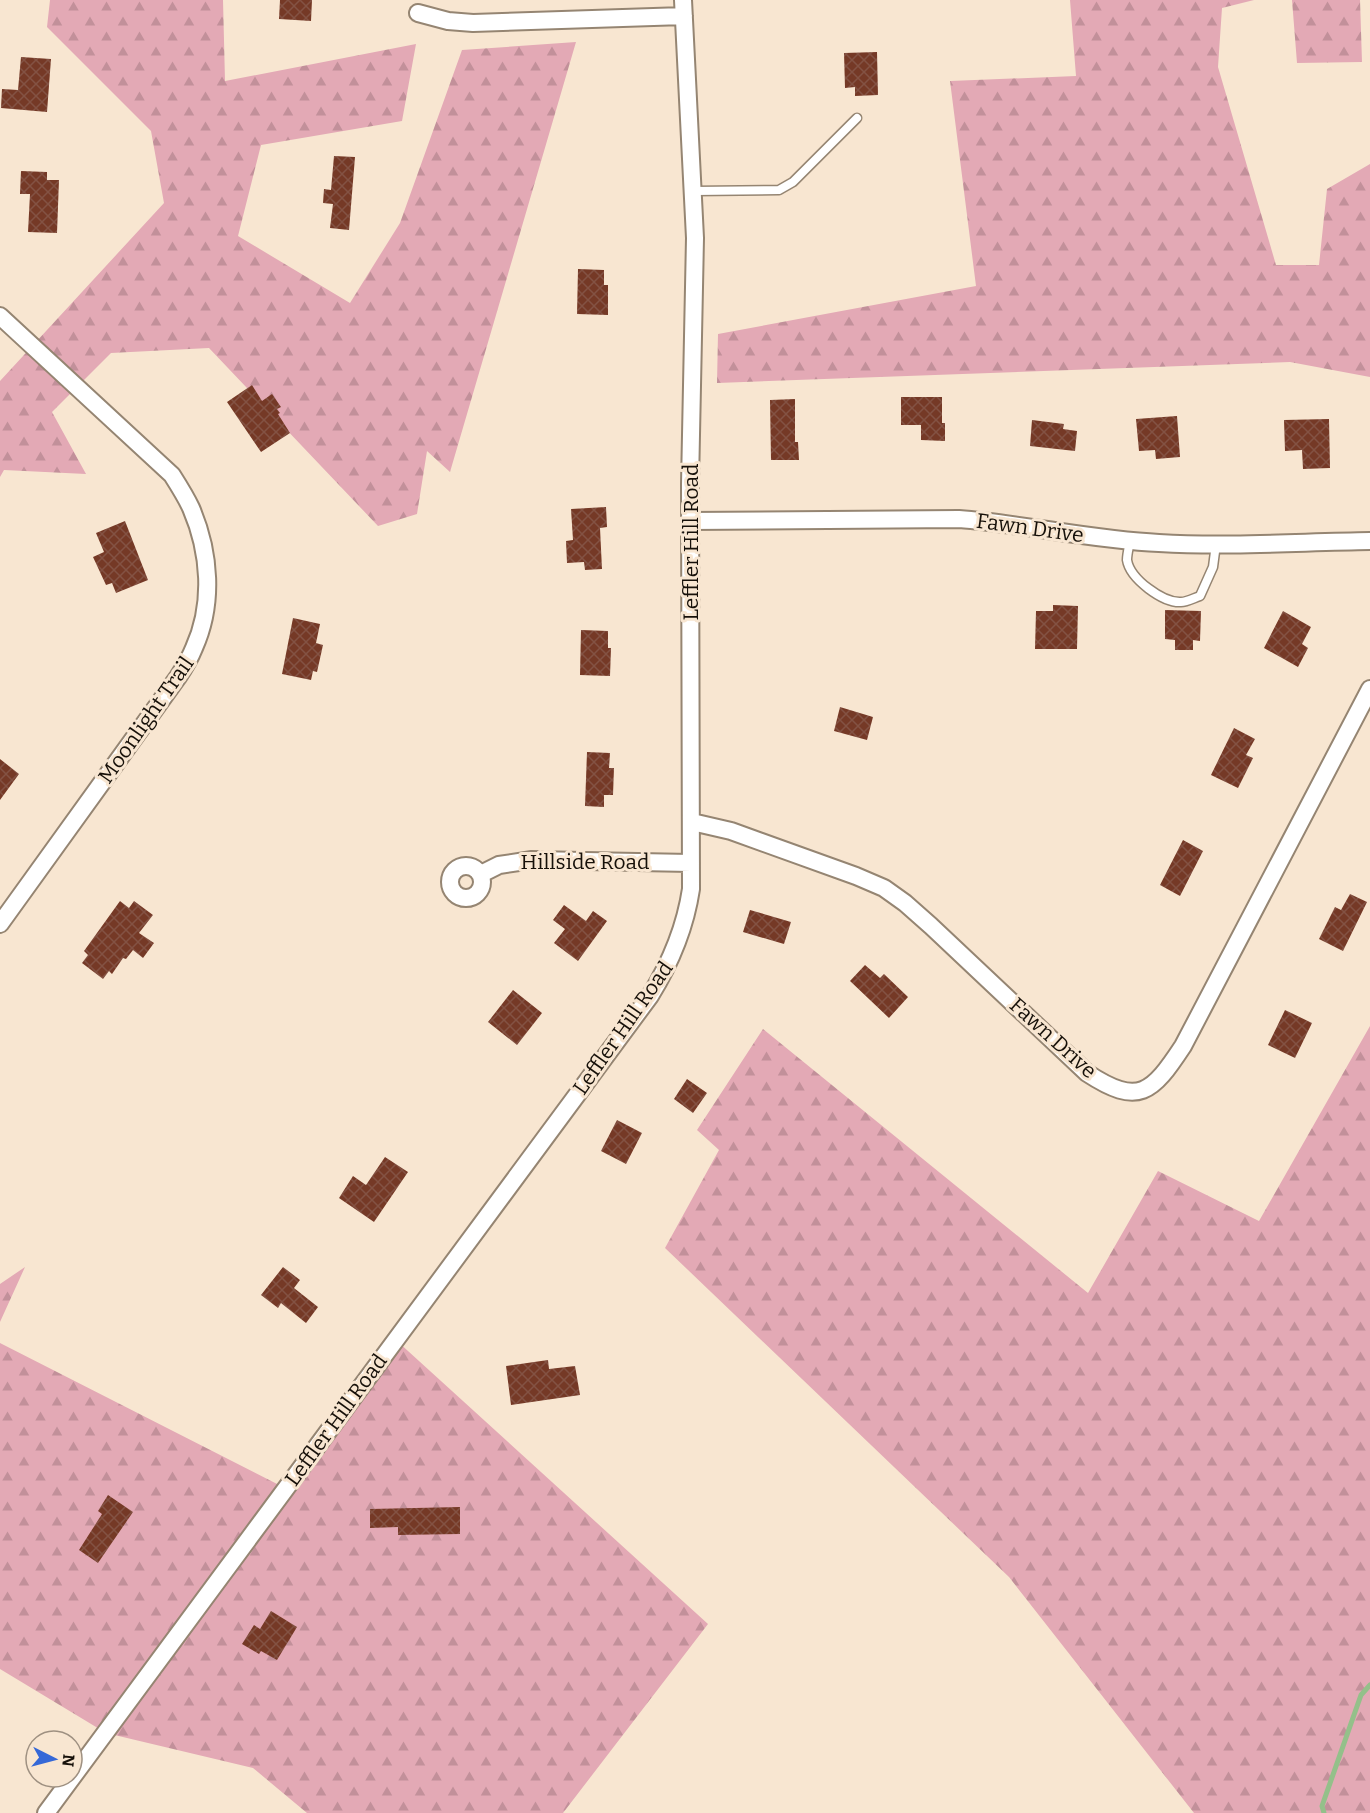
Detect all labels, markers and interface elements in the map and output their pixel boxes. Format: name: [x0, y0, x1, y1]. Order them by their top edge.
street label: Leffler Hill Road: [678, 464, 704, 620]
street label: Fawn Drive: [975, 508, 1085, 548]
street label: Moonlight Trail: [93, 652, 199, 788]
street label: Hillside Road: [521, 849, 649, 875]
street label: Leffler Hill Road: [567, 956, 679, 1100]
street label: Fawn Drive: [1004, 992, 1102, 1084]
street label: Leffler Hill Road: [279, 1349, 393, 1491]
north arrow: [24, 1729, 84, 1789]
text: N: [58, 1753, 79, 1768]

